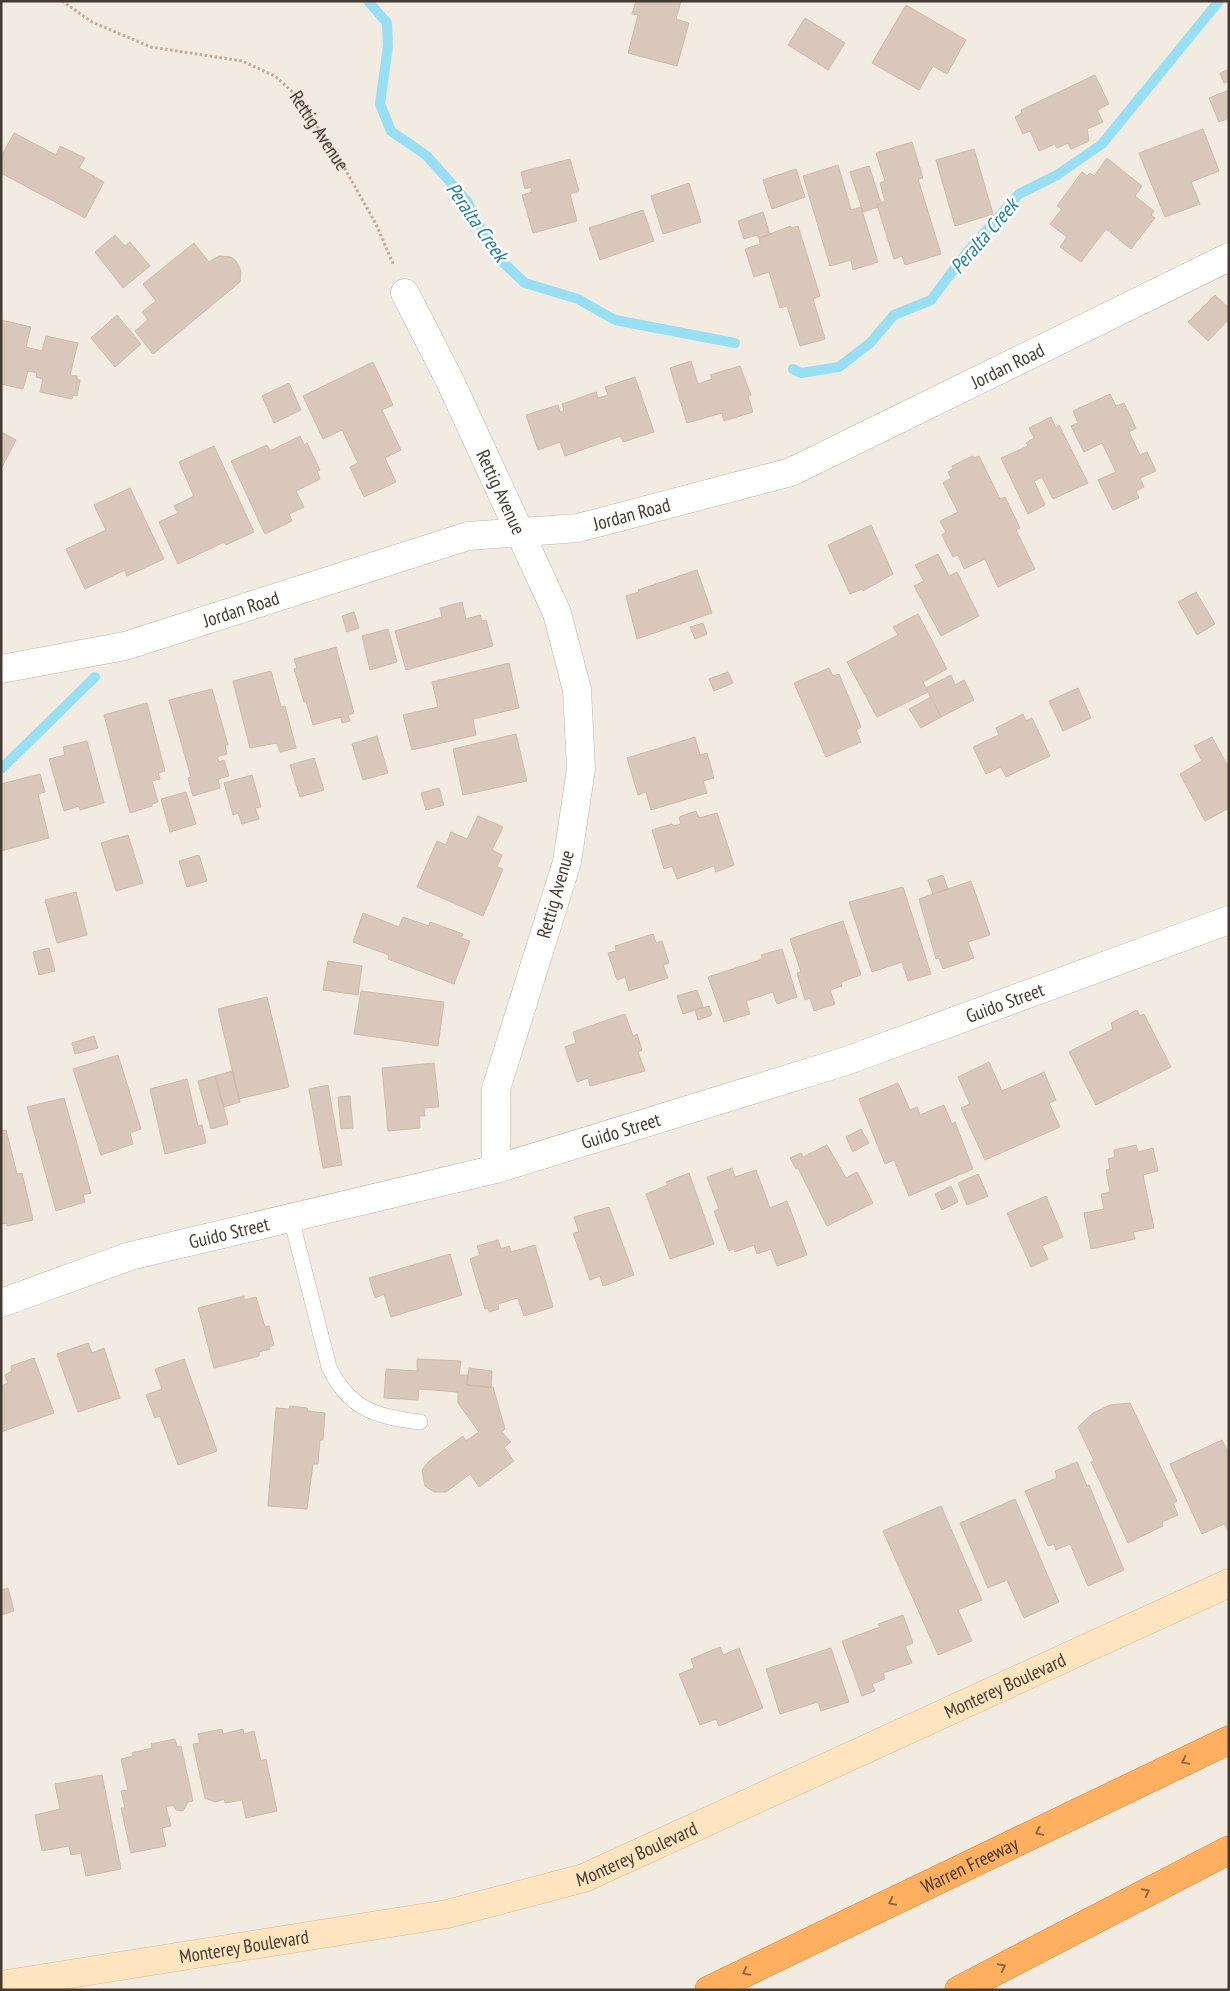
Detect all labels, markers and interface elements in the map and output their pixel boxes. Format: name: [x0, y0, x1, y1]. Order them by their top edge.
street label: Rettig Avenue: [285, 86, 355, 175]
water label: Peralta Creek: [440, 177, 515, 269]
water label: Peralta Creek: [944, 191, 1025, 279]
street label: Jordan Road: [966, 338, 1048, 394]
street label: Rettig Avenue: [471, 446, 531, 538]
street label: Jordan Road: [589, 492, 673, 536]
street label: Jordan Road: [199, 585, 282, 633]
street label: Rettig Avenue: [531, 847, 579, 941]
street label: Guido Street: [962, 977, 1048, 1028]
street label: Guido Street: [578, 1107, 664, 1154]
street label: Guido Street: [186, 1211, 272, 1254]
street label: Monterey Boulevard: [940, 1647, 1069, 1724]
one-way arrow: [1181, 1755, 1190, 1765]
street label: Monterey Boulevard: [574, 1816, 701, 1892]
one-way arrow: [1035, 1825, 1044, 1835]
street label: Warren Freeway: [917, 1831, 1023, 1898]
one-way arrow: [1141, 1888, 1150, 1898]
one-way arrow: [888, 1896, 897, 1906]
street label: Monterey Boulevard: [177, 1924, 310, 1968]
one-way arrow: [997, 1963, 1006, 1973]
one-way arrow: [742, 1966, 751, 1976]

